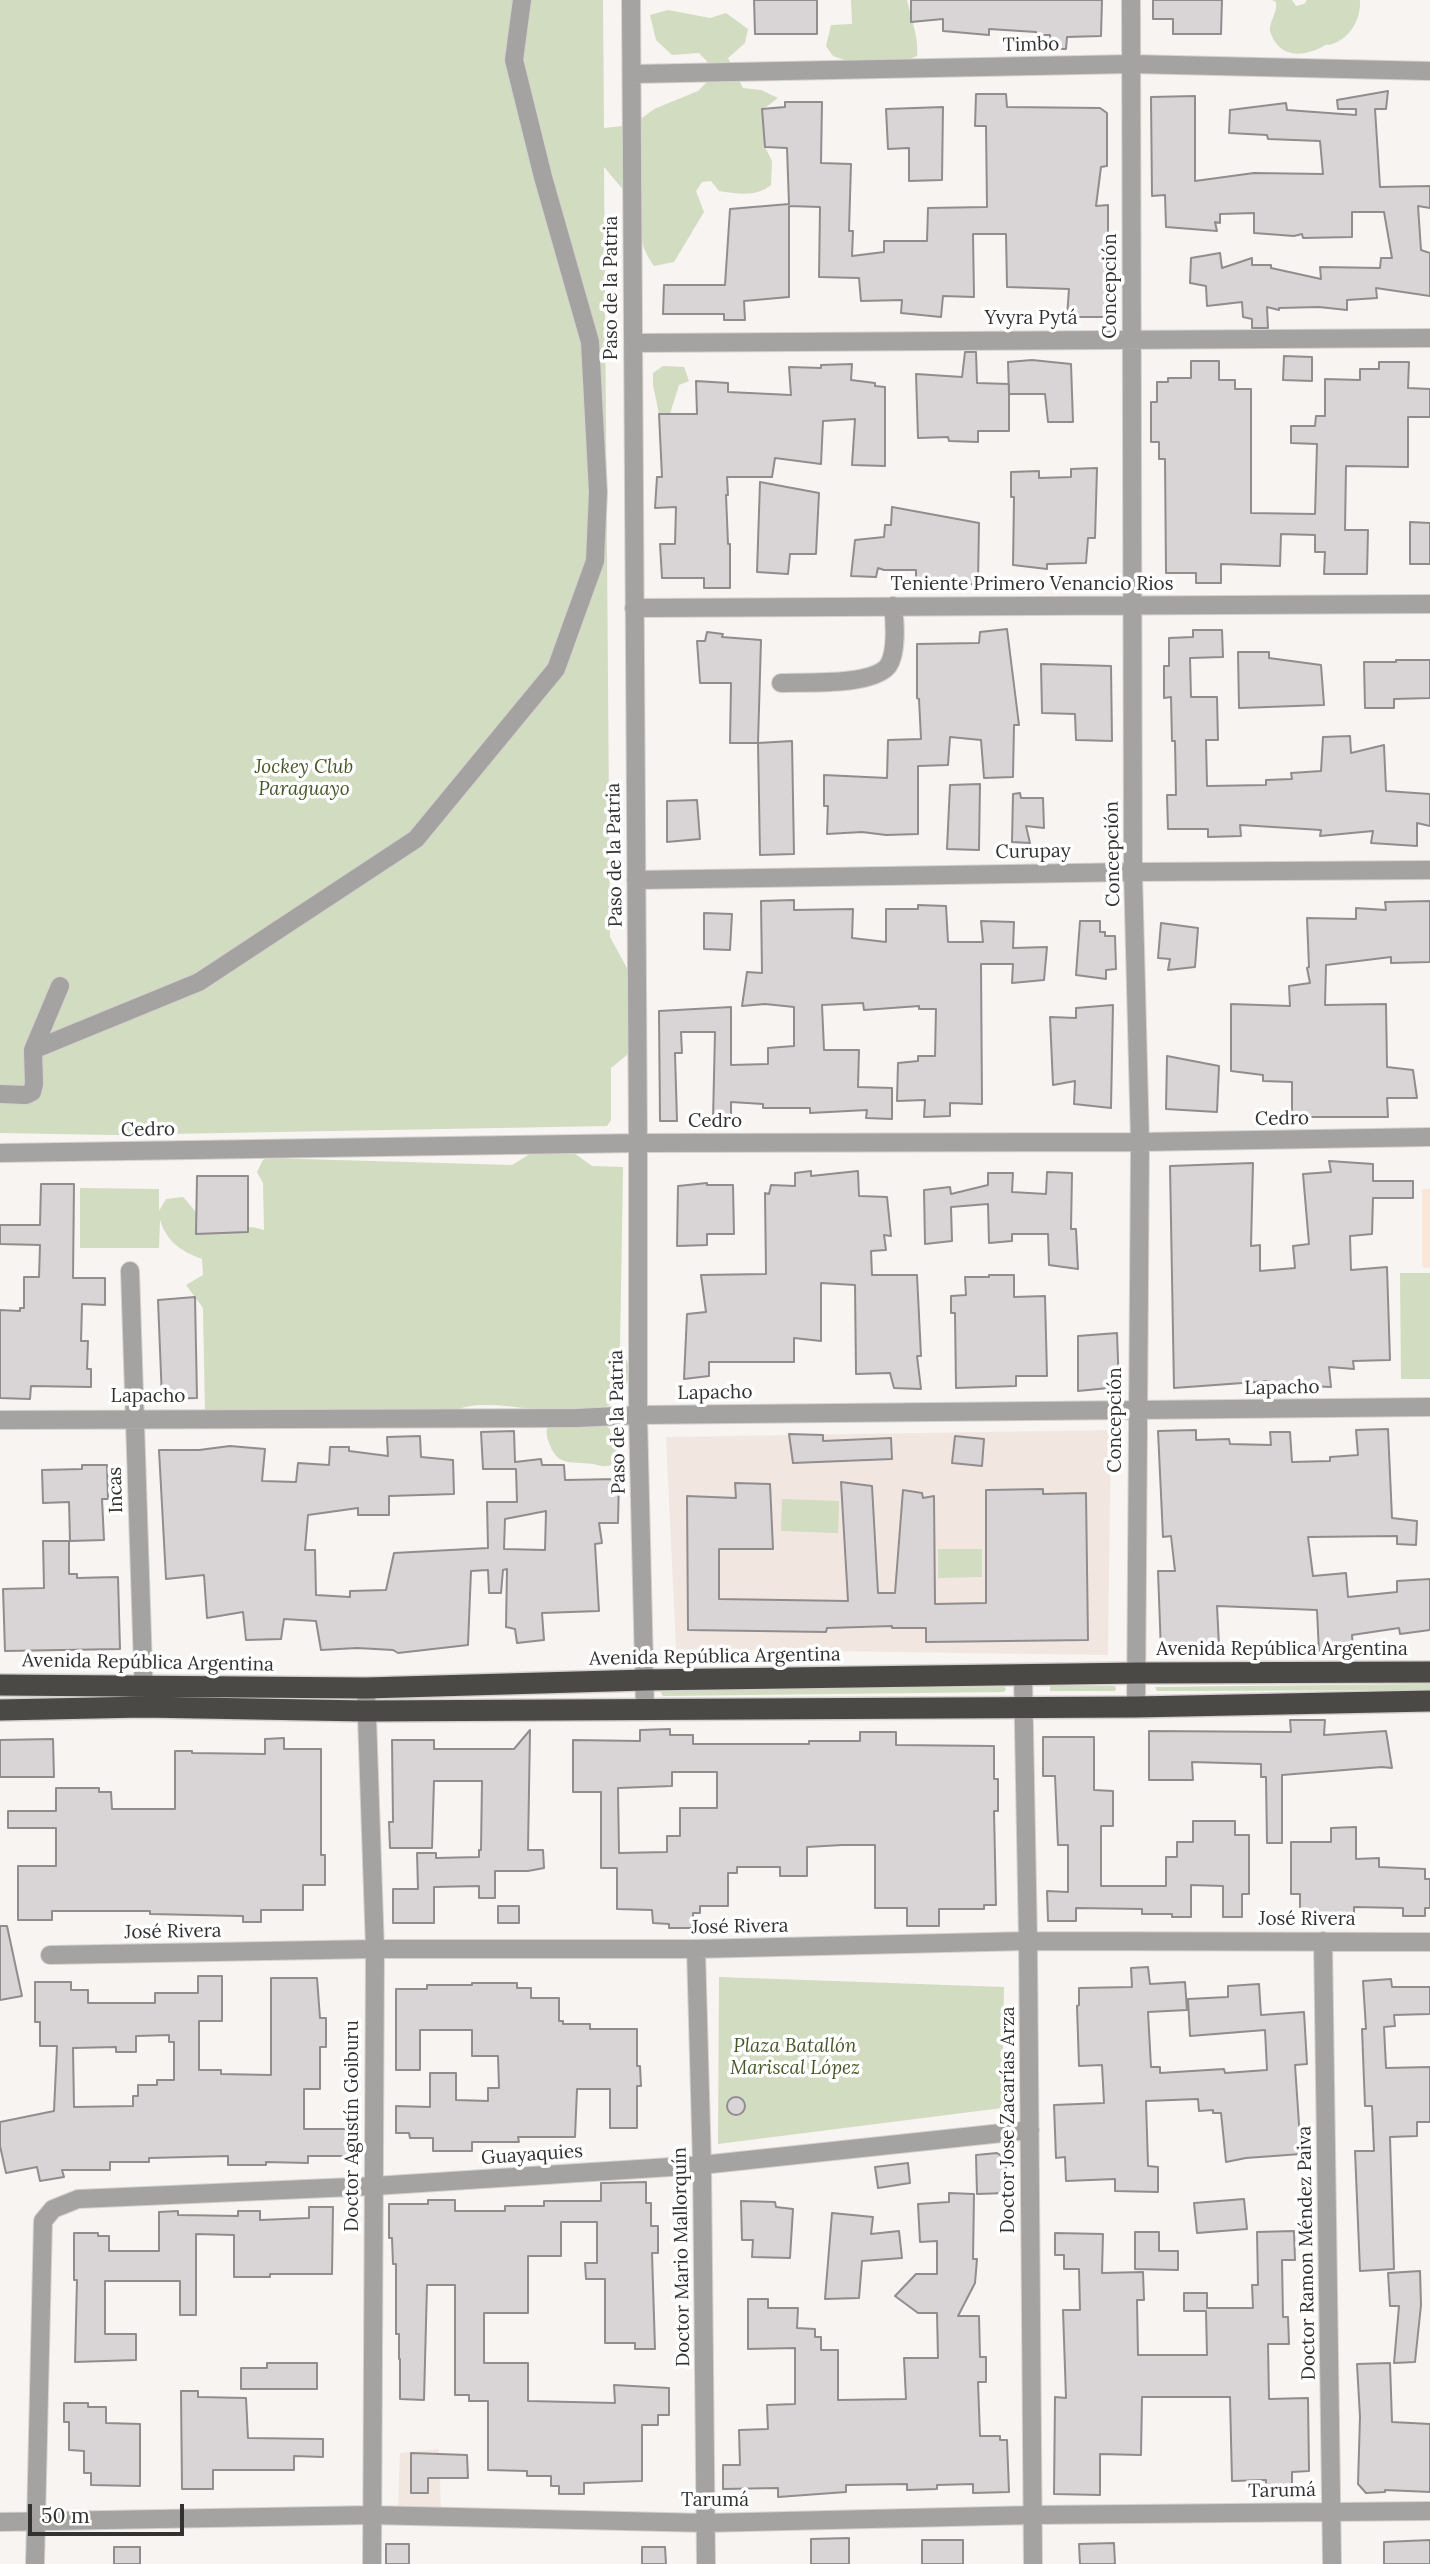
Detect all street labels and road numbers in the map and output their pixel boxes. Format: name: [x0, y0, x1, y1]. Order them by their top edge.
street label: Timbo: [1002, 33, 1060, 57]
street label: Paso de la Patria: [601, 216, 623, 360]
street label: Concepción: [1100, 233, 1122, 339]
street label: Yvyra Pytá: [985, 308, 1077, 330]
street label: Teniente Primero Venancio Rios: [891, 574, 1173, 596]
street label: Paso de la Patria: [602, 783, 628, 927]
street label: Concepción: [1101, 801, 1125, 907]
street label: Curupay: [995, 840, 1071, 864]
street label: Cedro: [1255, 1107, 1309, 1131]
street label: Cedro: [688, 1111, 742, 1133]
street label: Cedro: [121, 1118, 175, 1142]
street label: Paso de la Patria: [605, 1350, 631, 1494]
street label: Concepción: [1105, 1367, 1127, 1473]
street label: Lapacho: [1244, 1376, 1320, 1400]
street label: Lapacho: [677, 1381, 753, 1405]
street label: Lapacho: [111, 1386, 185, 1408]
street label: Incas: [104, 1466, 128, 1514]
street label: Avenida República Argentina: [1156, 1639, 1408, 1661]
street label: Avenida República Argentina: [589, 1643, 841, 1671]
street label: Avenida República Argentina: [22, 1649, 274, 1677]
street label: José Rivera: [1258, 1909, 1356, 1931]
street label: José Rivera: [691, 1915, 789, 1939]
street label: José Rivera: [124, 1920, 222, 1944]
street label: Doctor Jose Zacarías Arza: [998, 2006, 1020, 2234]
street label: Doctor Agustín Goiburu: [342, 2020, 364, 2232]
street label: Doctor Ramon Méndez Paiva: [1293, 2126, 1321, 2380]
street label: Guayaquies: [480, 2140, 584, 2170]
street label: Doctor Mario Mallorquín: [669, 2147, 695, 2367]
street label: Tarumá: [1248, 2479, 1316, 2503]
street label: Tarumá: [681, 2490, 749, 2512]

